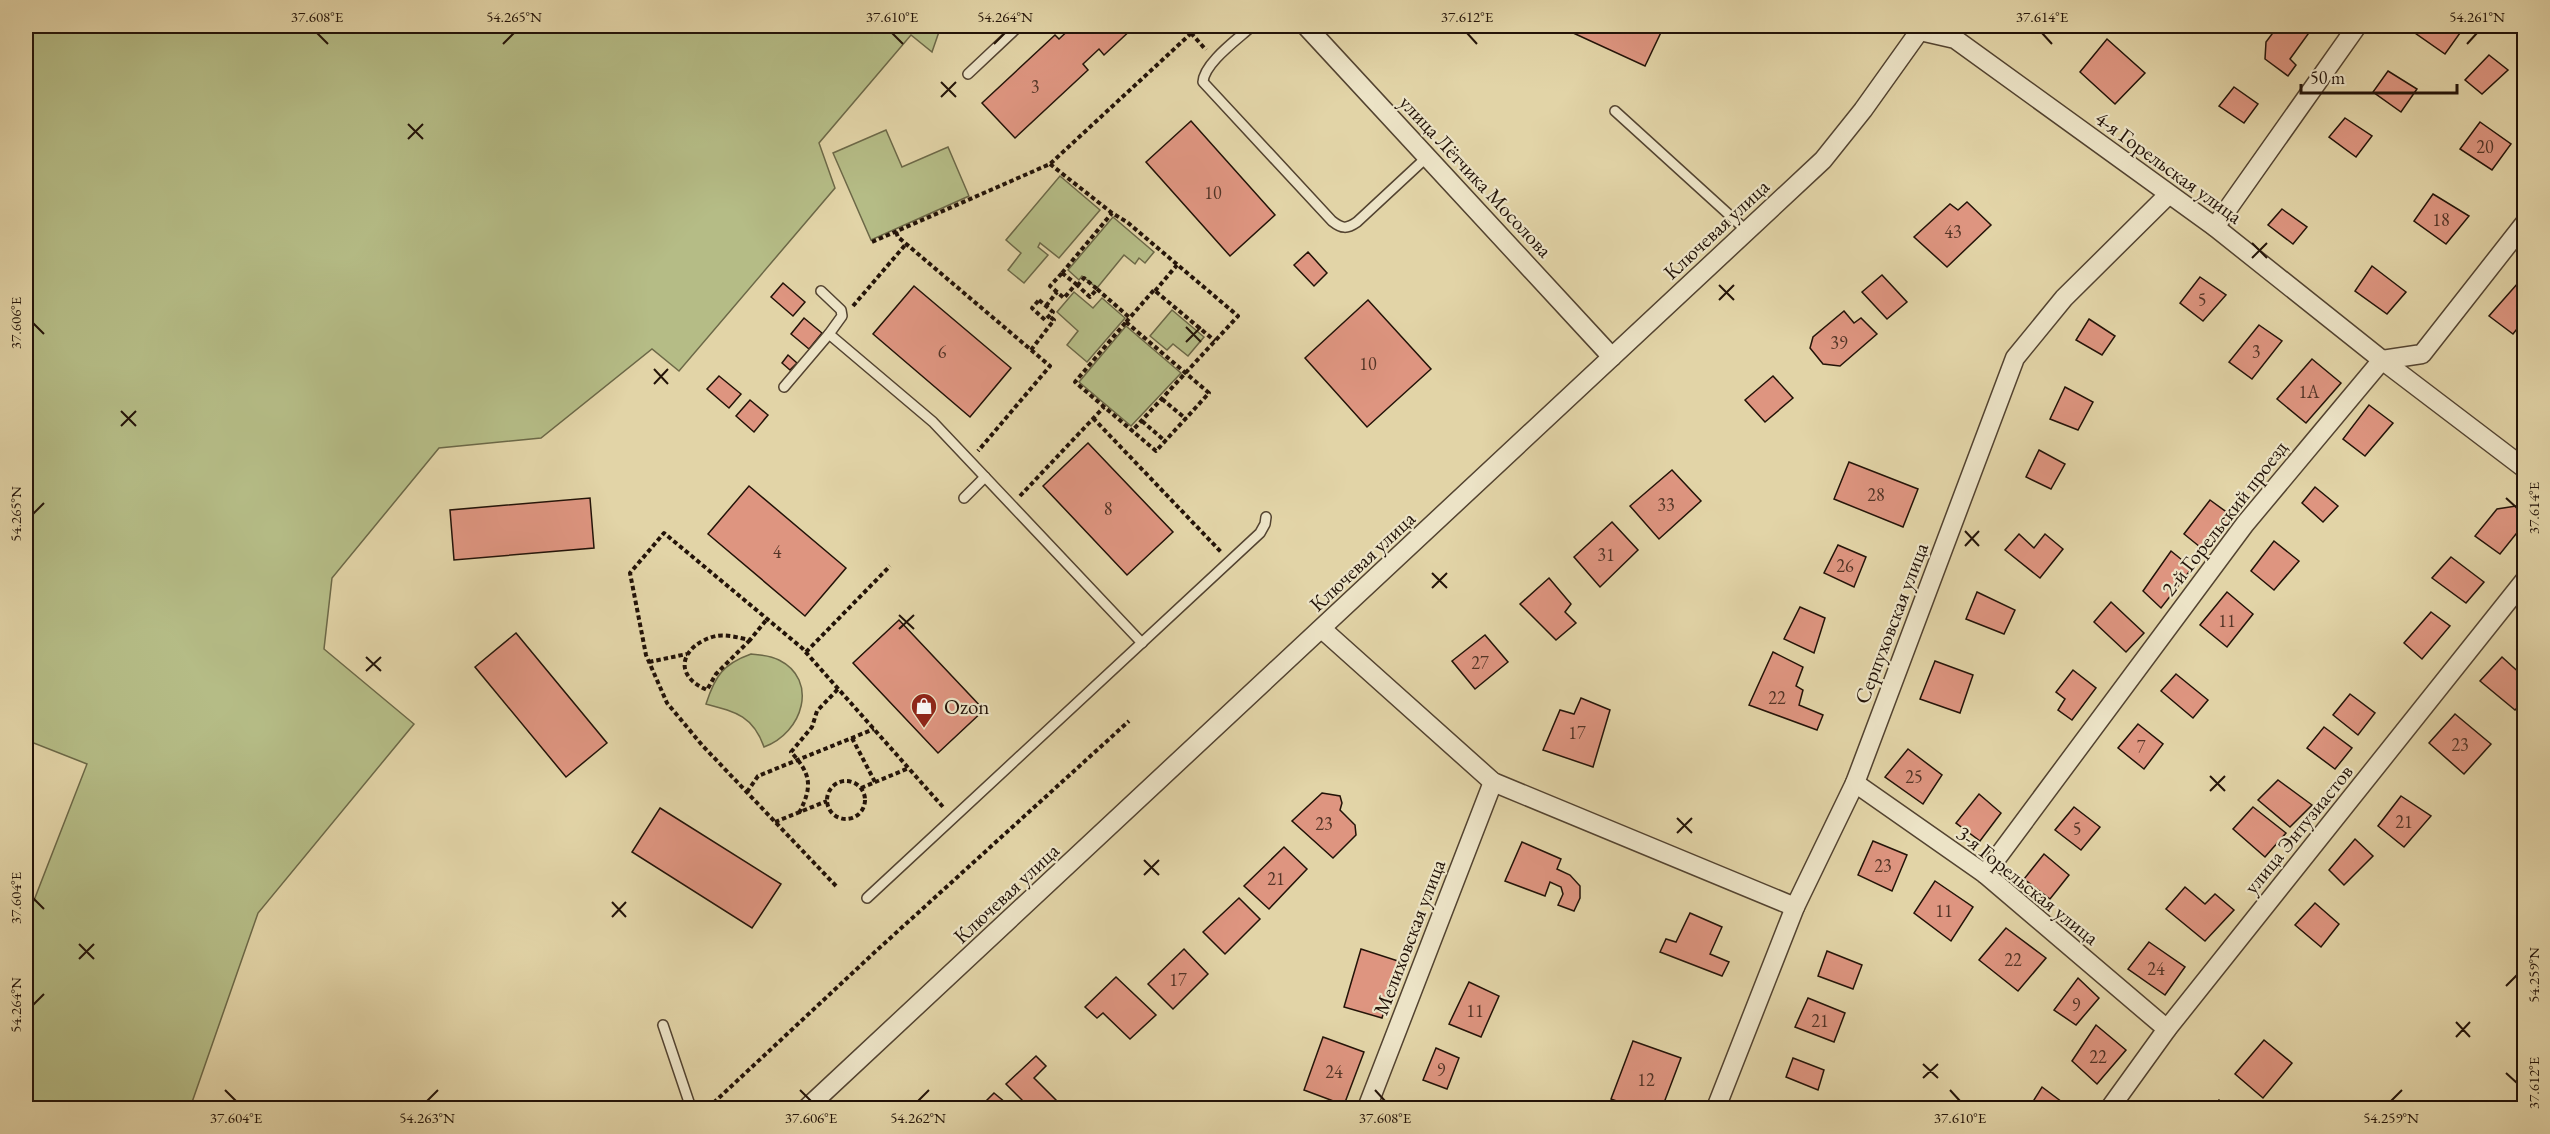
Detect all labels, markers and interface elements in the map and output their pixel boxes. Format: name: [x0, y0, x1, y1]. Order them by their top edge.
text: 37.608°E: [291, 7, 344, 26]
text: 54.265°N: [486, 7, 542, 26]
text: 37.610°E: [866, 7, 919, 26]
text: 54.264°N: [977, 7, 1033, 26]
text: 37.612°E: [1441, 7, 1494, 26]
text: 37.614°E: [2016, 7, 2069, 26]
text: 54.261°N: [2449, 7, 2505, 26]
scale bar: [2301, 57, 2457, 95]
text: 50 m: [2310, 66, 2345, 89]
house number: 3: [1031, 75, 1039, 98]
street label: улица Лётчика Мосолова: [1394, 89, 1559, 263]
street label: 4-я Горельская улица: [2090, 105, 2248, 230]
house number: 20: [2476, 135, 2494, 158]
street label: Ключевая улица: [1657, 173, 1775, 285]
house number: 10: [1204, 181, 1222, 204]
house number: 18: [2432, 208, 2450, 231]
house number: 43: [1944, 220, 1962, 243]
house number: 5: [2198, 288, 2206, 311]
text: 37.606°E: [6, 296, 25, 349]
house number: 39: [1830, 331, 1848, 354]
house number: 6: [938, 340, 947, 363]
house number: 3: [2252, 340, 2260, 363]
house number: 10: [1359, 352, 1377, 375]
house number: 1А: [2298, 380, 2320, 403]
street label: 2-й Горельский проезд: [2155, 434, 2293, 601]
text: 37.614°E: [2524, 481, 2543, 534]
house number: 28: [1867, 483, 1885, 506]
text: 54.265°N: [6, 486, 25, 542]
house number: 33: [1657, 493, 1675, 516]
house number: 8: [1104, 497, 1112, 520]
street label: Ключевая улица: [1303, 505, 1421, 617]
street label: Серпуховская улица: [1848, 538, 1934, 707]
house number: 4: [773, 540, 782, 563]
house number: 31: [1597, 543, 1615, 566]
house number: 26: [1836, 554, 1854, 577]
house number: 11: [2218, 609, 2236, 632]
house number: 27: [1471, 651, 1489, 674]
house number: 22: [1768, 686, 1786, 709]
shop icon: Ozon: [909, 691, 939, 729]
place label: Ozon: [944, 693, 989, 720]
house number: 17: [1568, 721, 1586, 744]
house number: 23: [2451, 733, 2469, 756]
house number: 7: [2137, 735, 2146, 758]
street label: улица Энтузиастов: [2237, 759, 2359, 899]
house number: 25: [1905, 765, 1923, 788]
house number: 21: [2395, 810, 2413, 833]
house number: 23: [1315, 812, 1333, 835]
house number: 5: [2073, 817, 2081, 840]
street label: 3-я Горельская улица: [1951, 819, 2105, 951]
street label: Ключевая улица: [947, 837, 1065, 949]
house number: 23: [1874, 854, 1892, 877]
street label: Мелиховская улица: [1367, 855, 1451, 1019]
house number: 21: [1267, 867, 1285, 890]
text: 37.604°E: [6, 871, 25, 924]
house number: 11: [1935, 899, 1953, 922]
text: 54.259°N: [2524, 947, 2543, 1003]
house number: 22: [2004, 948, 2022, 971]
house number: 24: [2147, 957, 2165, 980]
house number: 17: [1169, 968, 1187, 991]
text: 54.264°N: [6, 977, 25, 1033]
house number: 9: [2072, 993, 2081, 1016]
house number: 11: [1466, 999, 1484, 1022]
house number: 21: [1811, 1009, 1829, 1032]
house number: 22: [2089, 1045, 2107, 1068]
text: 37.612°E: [2524, 1056, 2543, 1109]
house number: 9: [1437, 1058, 1446, 1081]
house number: 24: [1325, 1060, 1343, 1083]
house number: 12: [1637, 1068, 1655, 1091]
text: 37.604°E: [210, 1108, 263, 1127]
text: 54.263°N: [399, 1108, 455, 1127]
text: 37.606°E: [785, 1108, 838, 1127]
text: 54.262°N: [890, 1108, 946, 1127]
text: 37.608°E: [1359, 1108, 1412, 1127]
text: 37.610°E: [1934, 1108, 1987, 1127]
text: 54.259°N: [2363, 1108, 2419, 1127]

